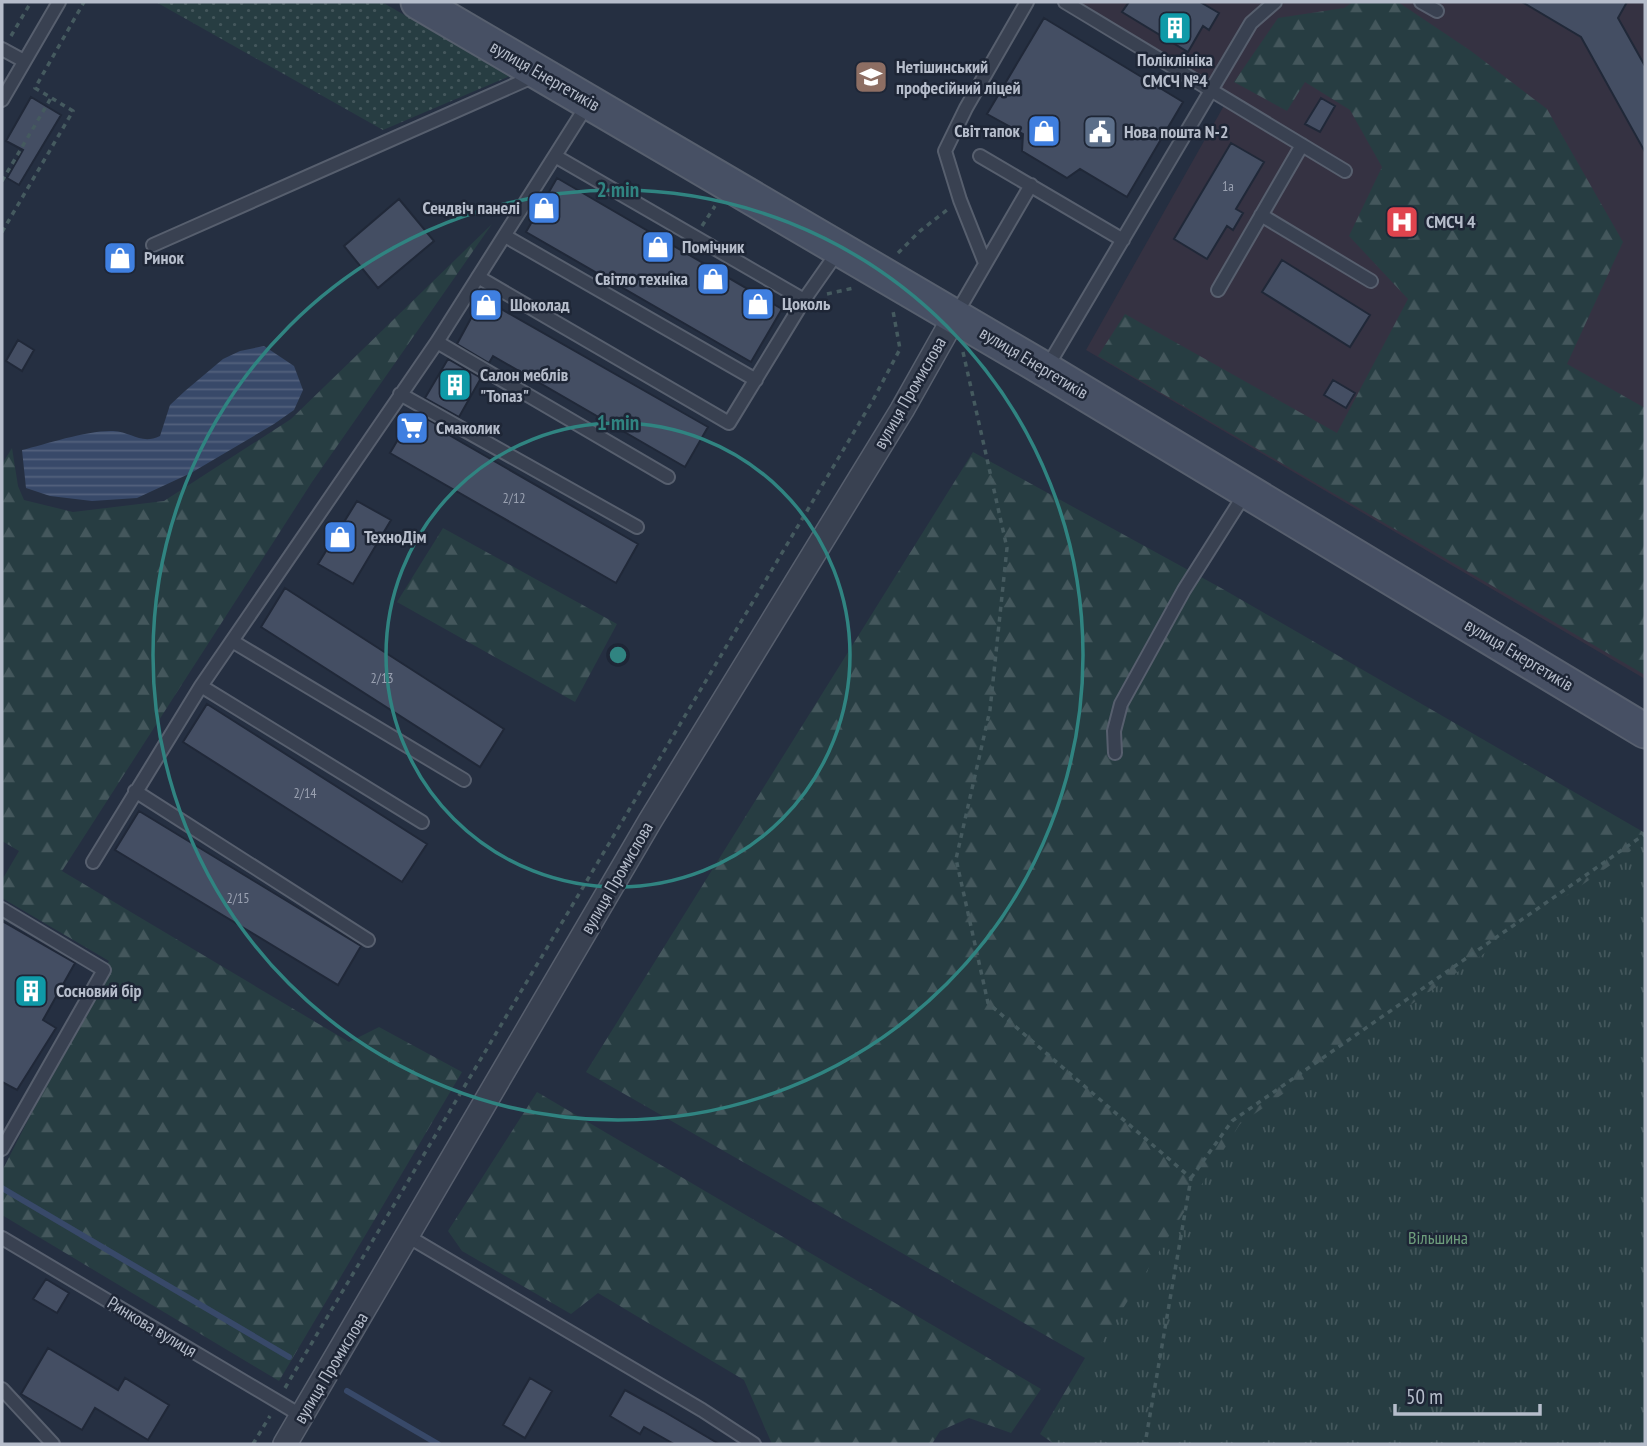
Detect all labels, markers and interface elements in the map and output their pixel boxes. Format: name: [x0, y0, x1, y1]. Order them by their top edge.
building icon: Поліклініка СМСЧ №4: [1156, 9, 1194, 47]
street label: вулиця Енергетиків: [486, 35, 604, 116]
place label: Поліклініка СМСЧ №4: [1137, 48, 1213, 92]
place label: Нетішинський професійний ліцей: [896, 55, 1021, 99]
school or university icon: Нетішинський професійний ліцей: [852, 58, 890, 96]
shop icon: Світ тапок: [1025, 112, 1063, 150]
public building icon: Нова пошта N-2: [1081, 113, 1119, 151]
place label: Світ тапок: [954, 119, 1021, 142]
place label: Нова пошта N-2: [1124, 120, 1229, 143]
text: 2 min: [597, 176, 639, 203]
house number: 1а: [1222, 177, 1234, 195]
shop icon: Сендвіч панелі: [525, 189, 563, 227]
place label: Сендвіч панелі: [422, 196, 520, 219]
hospital icon: СМСЧ 4: [1383, 203, 1421, 241]
place label: СМСЧ 4: [1426, 210, 1476, 233]
shop icon: Помічник: [639, 228, 677, 266]
place label: Помічник: [682, 235, 745, 258]
shop icon: Ринок: [101, 239, 139, 277]
place label: Ринок: [144, 246, 184, 269]
shop icon: Світло техніка: [694, 260, 732, 298]
place label: Світло техніка: [595, 267, 688, 290]
shop icon: Цоколь: [739, 285, 777, 323]
shop icon: Шоколад: [467, 286, 505, 324]
place label: Цоколь: [782, 292, 831, 315]
place label: Шоколад: [510, 293, 570, 316]
street label: вулиця Енергетиків: [976, 321, 1093, 404]
street label: вулиця Промислова: [868, 332, 951, 453]
place label: Салон меблів "Топаз": [480, 363, 569, 407]
building icon: Салон меблів "Топаз": [436, 366, 474, 404]
supermarket icon: Смаколик: [393, 409, 431, 447]
text: 1 min: [597, 409, 639, 436]
place label: Смаколик: [436, 416, 501, 439]
house number: 2/12: [502, 489, 526, 507]
shop icon: ТехноДім: [321, 518, 359, 556]
place label: ТехноДім: [364, 525, 427, 548]
street label: вулиця Енергетиків: [1461, 613, 1578, 696]
centre of rings: [606, 643, 630, 667]
house number: 2/13: [370, 669, 394, 687]
house number: 2/14: [293, 784, 317, 802]
street label: вулиця Промислова: [575, 817, 658, 938]
house number: 2/15: [226, 889, 250, 907]
building icon: Сосновий бір: [12, 972, 50, 1010]
place label: Сосновий бір: [56, 979, 142, 1002]
park label: Вільшина: [1408, 1226, 1468, 1249]
street label: Ринкова вулиця: [103, 1291, 201, 1362]
street label: вулиця Промислова: [288, 1308, 373, 1428]
scale bar: [1395, 1372, 1540, 1416]
text: 50 m: [1406, 1383, 1443, 1410]

